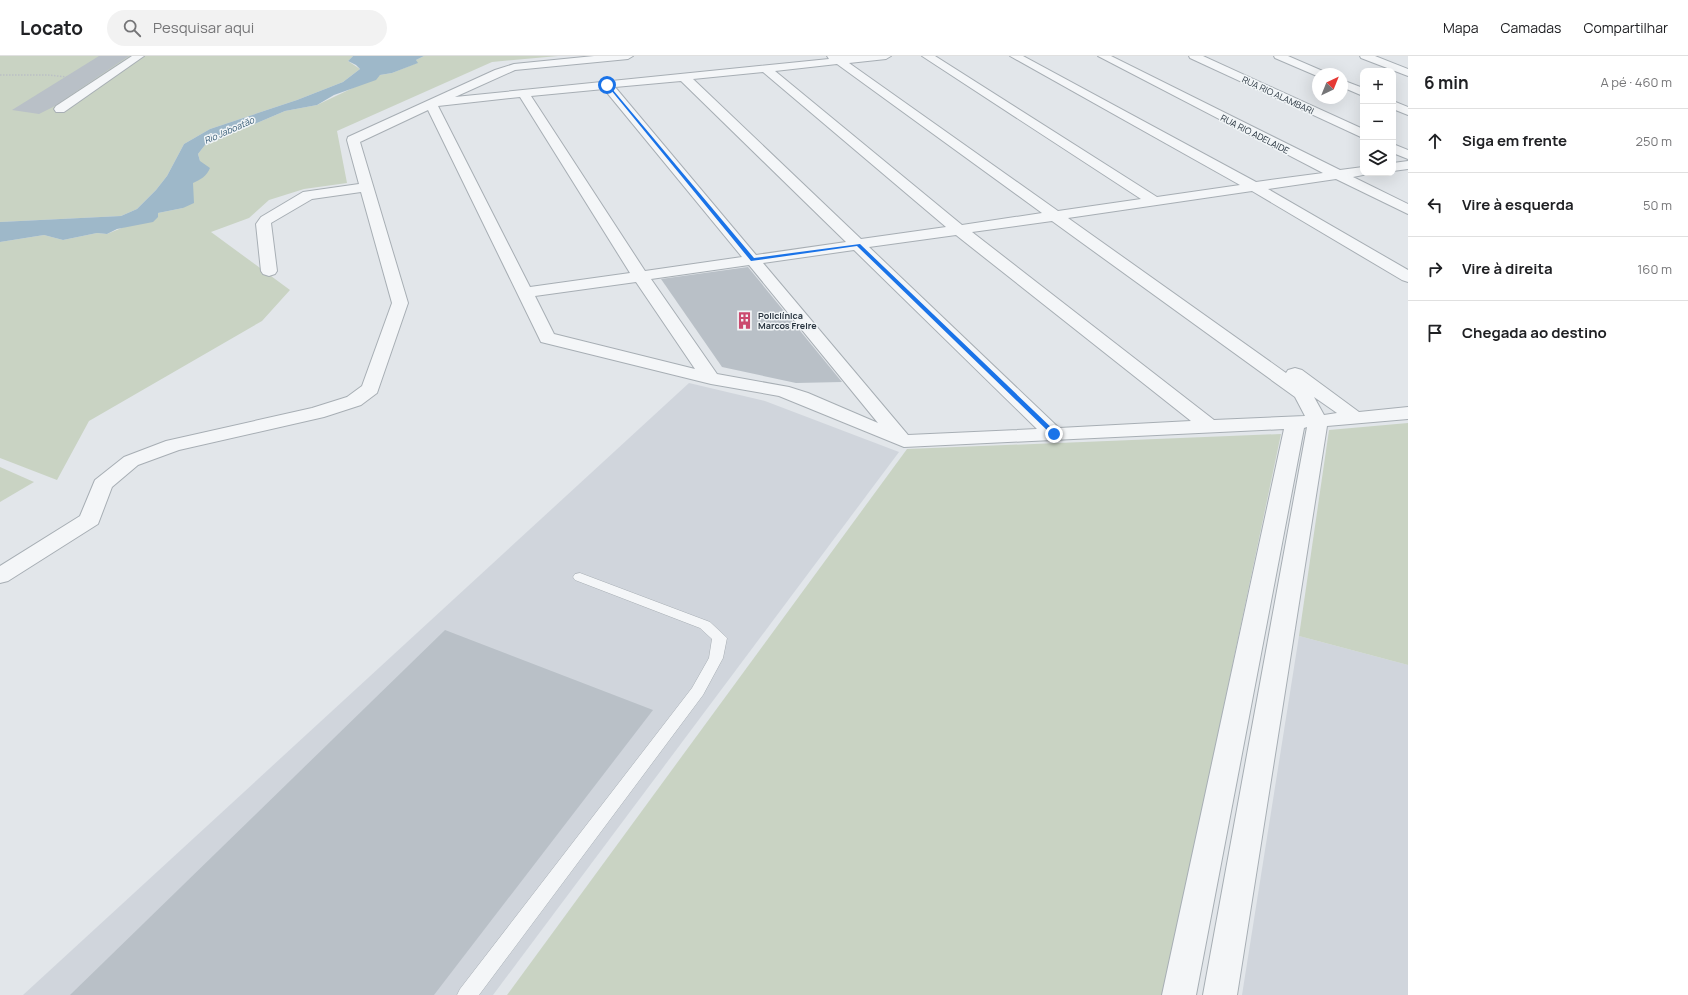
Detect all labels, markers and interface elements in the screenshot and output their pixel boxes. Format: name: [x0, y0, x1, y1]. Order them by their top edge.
search box: [107, 10, 387, 46]
text: Locato: [20, 15, 83, 41]
icon: search: [121, 17, 143, 39]
text: Pesquisar aqui: [153, 17, 254, 38]
text: Mapa: [1443, 18, 1479, 37]
text: Camadas: [1501, 18, 1561, 37]
text: Compartilhar: [1583, 18, 1668, 37]
north arrow: [1312, 68, 1348, 104]
map controls: [1360, 68, 1396, 176]
button: +: [1360, 68, 1396, 104]
text: 6 min: [1424, 71, 1469, 94]
street label: RUA RIO ALAMBARI: [1240, 73, 1316, 117]
text: A pé · 460 m: [1600, 73, 1672, 91]
route start: [598, 76, 616, 94]
button: −: [1360, 104, 1396, 140]
street label: RUA RIO ADELAIDE: [1218, 111, 1292, 157]
water label: Rio Jaboatão: [202, 113, 257, 147]
icon: ahead: [1424, 130, 1446, 152]
text: Siga em frente: [1462, 130, 1567, 151]
text: 250 m: [1636, 132, 1672, 150]
button: layers: [1360, 140, 1396, 176]
icon: left: [1424, 194, 1446, 216]
text: Vire à esquerda: [1462, 194, 1574, 215]
text: 50 m: [1643, 196, 1672, 214]
icon: right: [1424, 258, 1446, 280]
text: Vire à direita: [1462, 258, 1553, 279]
text: 160 m: [1637, 260, 1672, 278]
place label: Policlínica Marcos Freire: [758, 309, 817, 332]
building icon: Policlínica Marcos Freire: [735, 310, 755, 330]
icon: arrive: [1424, 322, 1446, 344]
text: Chegada ao destino: [1462, 322, 1607, 343]
route end: [1045, 425, 1063, 443]

